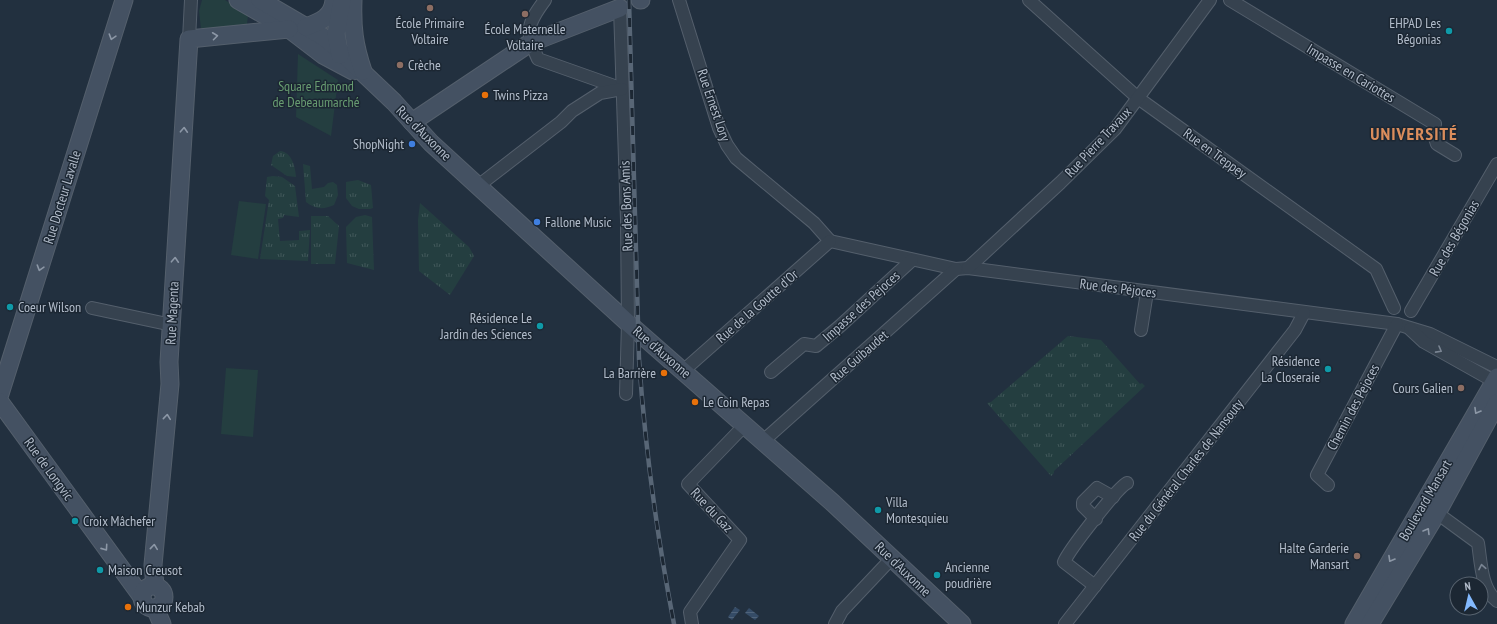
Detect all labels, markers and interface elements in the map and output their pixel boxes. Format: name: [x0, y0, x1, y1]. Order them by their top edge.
marker: École Primaire Voltaire: [425, 3, 435, 13]
marker: École Maternelle Voltaire: [520, 9, 530, 19]
place label: École Primaire Voltaire: [396, 14, 465, 48]
place label: EHPAD Les Bégonias: [1389, 14, 1441, 48]
place label: École Maternelle Voltaire: [485, 20, 566, 54]
marker: EHPAD Les Bégonias: [1444, 26, 1454, 36]
one-way arrow: [212, 32, 218, 41]
one-way arrow: [108, 34, 117, 41]
street label: Impasse en Cariottes: [1303, 40, 1399, 107]
place label: Crèche: [408, 56, 441, 74]
marker: Crèche: [395, 60, 405, 70]
street label: Rue Ernest Lory: [693, 67, 735, 144]
park label: Square Edmond de Debeaumarché: [273, 77, 360, 111]
place label: Twins Pizza: [493, 86, 548, 104]
marker: Twins Pizza: [480, 90, 490, 100]
street label: Rue d'Auxonne: [393, 102, 456, 165]
street label: Rue Pierre Travaux: [1061, 103, 1135, 181]
district label: UNIVERSITÉ: [1370, 122, 1458, 145]
street label: Rue en Treppey: [1180, 124, 1251, 182]
one-way arrow: [180, 127, 188, 133]
place label: ShopNight: [353, 135, 404, 153]
marker: ShopNight: [407, 139, 417, 149]
street label: Rue Docteur Lavalle: [39, 148, 85, 246]
street label: Rue des Bons Amis: [615, 160, 637, 252]
street label: Rue des Bégonias: [1425, 196, 1483, 279]
place label: Fallone Music: [545, 213, 612, 231]
marker: Fallone Music: [532, 217, 542, 227]
one-way arrow: [171, 257, 179, 263]
one-way arrow: [36, 264, 45, 271]
street label: Rue de la Goutte d'Or: [712, 265, 802, 347]
street label: Impasse des Pejoces: [819, 266, 904, 345]
street label: Rue des Péjoces: [1079, 274, 1158, 302]
street label: Rue Magenta: [161, 281, 183, 345]
place label: Coeur Wilson: [18, 298, 81, 316]
marker: Coeur Wilson: [5, 302, 15, 312]
place label: Résidence Le Jardin des Sciences: [439, 309, 532, 343]
marker: Résidence Le Jardin des Sciences: [535, 321, 545, 331]
street label: Rue d'Auxonne: [629, 322, 695, 382]
street label: Rue Guibaudet: [826, 326, 892, 386]
one-way arrow: [1435, 345, 1442, 353]
place label: Résidence La Closeraie: [1261, 352, 1320, 386]
street label: Chemin des Pejoces: [1323, 361, 1383, 453]
place label: La Barrière: [604, 364, 656, 382]
marker: Résidence La Closeraie: [1323, 364, 1333, 374]
marker: La Barrière: [659, 368, 669, 378]
place label: Cours Galien: [1393, 379, 1453, 397]
marker: Cours Galien: [1456, 383, 1466, 393]
place label: Le Coin Repas: [703, 393, 770, 411]
street label: Rue du Général Charles de Nansouty: [1125, 395, 1248, 545]
marker: Le Coin Repas: [690, 397, 700, 407]
one-way arrow: [1475, 407, 1482, 414]
one-way arrow: [162, 414, 171, 420]
street label: Rue de Longvic: [20, 434, 78, 504]
street label: Boulevard Mansart: [1395, 456, 1455, 544]
street label: Rue du Gaz: [687, 484, 737, 536]
place label: Villa Montesquieu: [885, 493, 948, 527]
marker: Villa Montesquieu: [873, 505, 883, 515]
place label: Croix Mâchefer: [83, 512, 155, 530]
marker: Croix Mâchefer: [70, 516, 80, 526]
one-way arrow: [1422, 528, 1429, 535]
street label: Rue d'Auxonne: [871, 538, 935, 600]
place label: Halte Garderie Mansart: [1279, 539, 1349, 573]
one-way arrow: [100, 543, 107, 550]
one-way arrow: [150, 544, 159, 550]
marker: Halte Garderie Mansart: [1352, 551, 1362, 561]
one-way arrow: [1389, 555, 1396, 563]
place label: Ancienne poudrière: [945, 558, 992, 592]
place label: Maison Creusot: [108, 561, 182, 579]
one-way arrow: [1479, 564, 1487, 570]
marker: Maison Creusot: [95, 565, 105, 575]
marker: Ancienne poudrière: [932, 570, 942, 580]
north arrow: [1449, 576, 1489, 616]
text: N: [1464, 579, 1472, 593]
place label: Munzur Kebab: [136, 598, 205, 616]
marker: Munzur Kebab: [123, 602, 133, 612]

